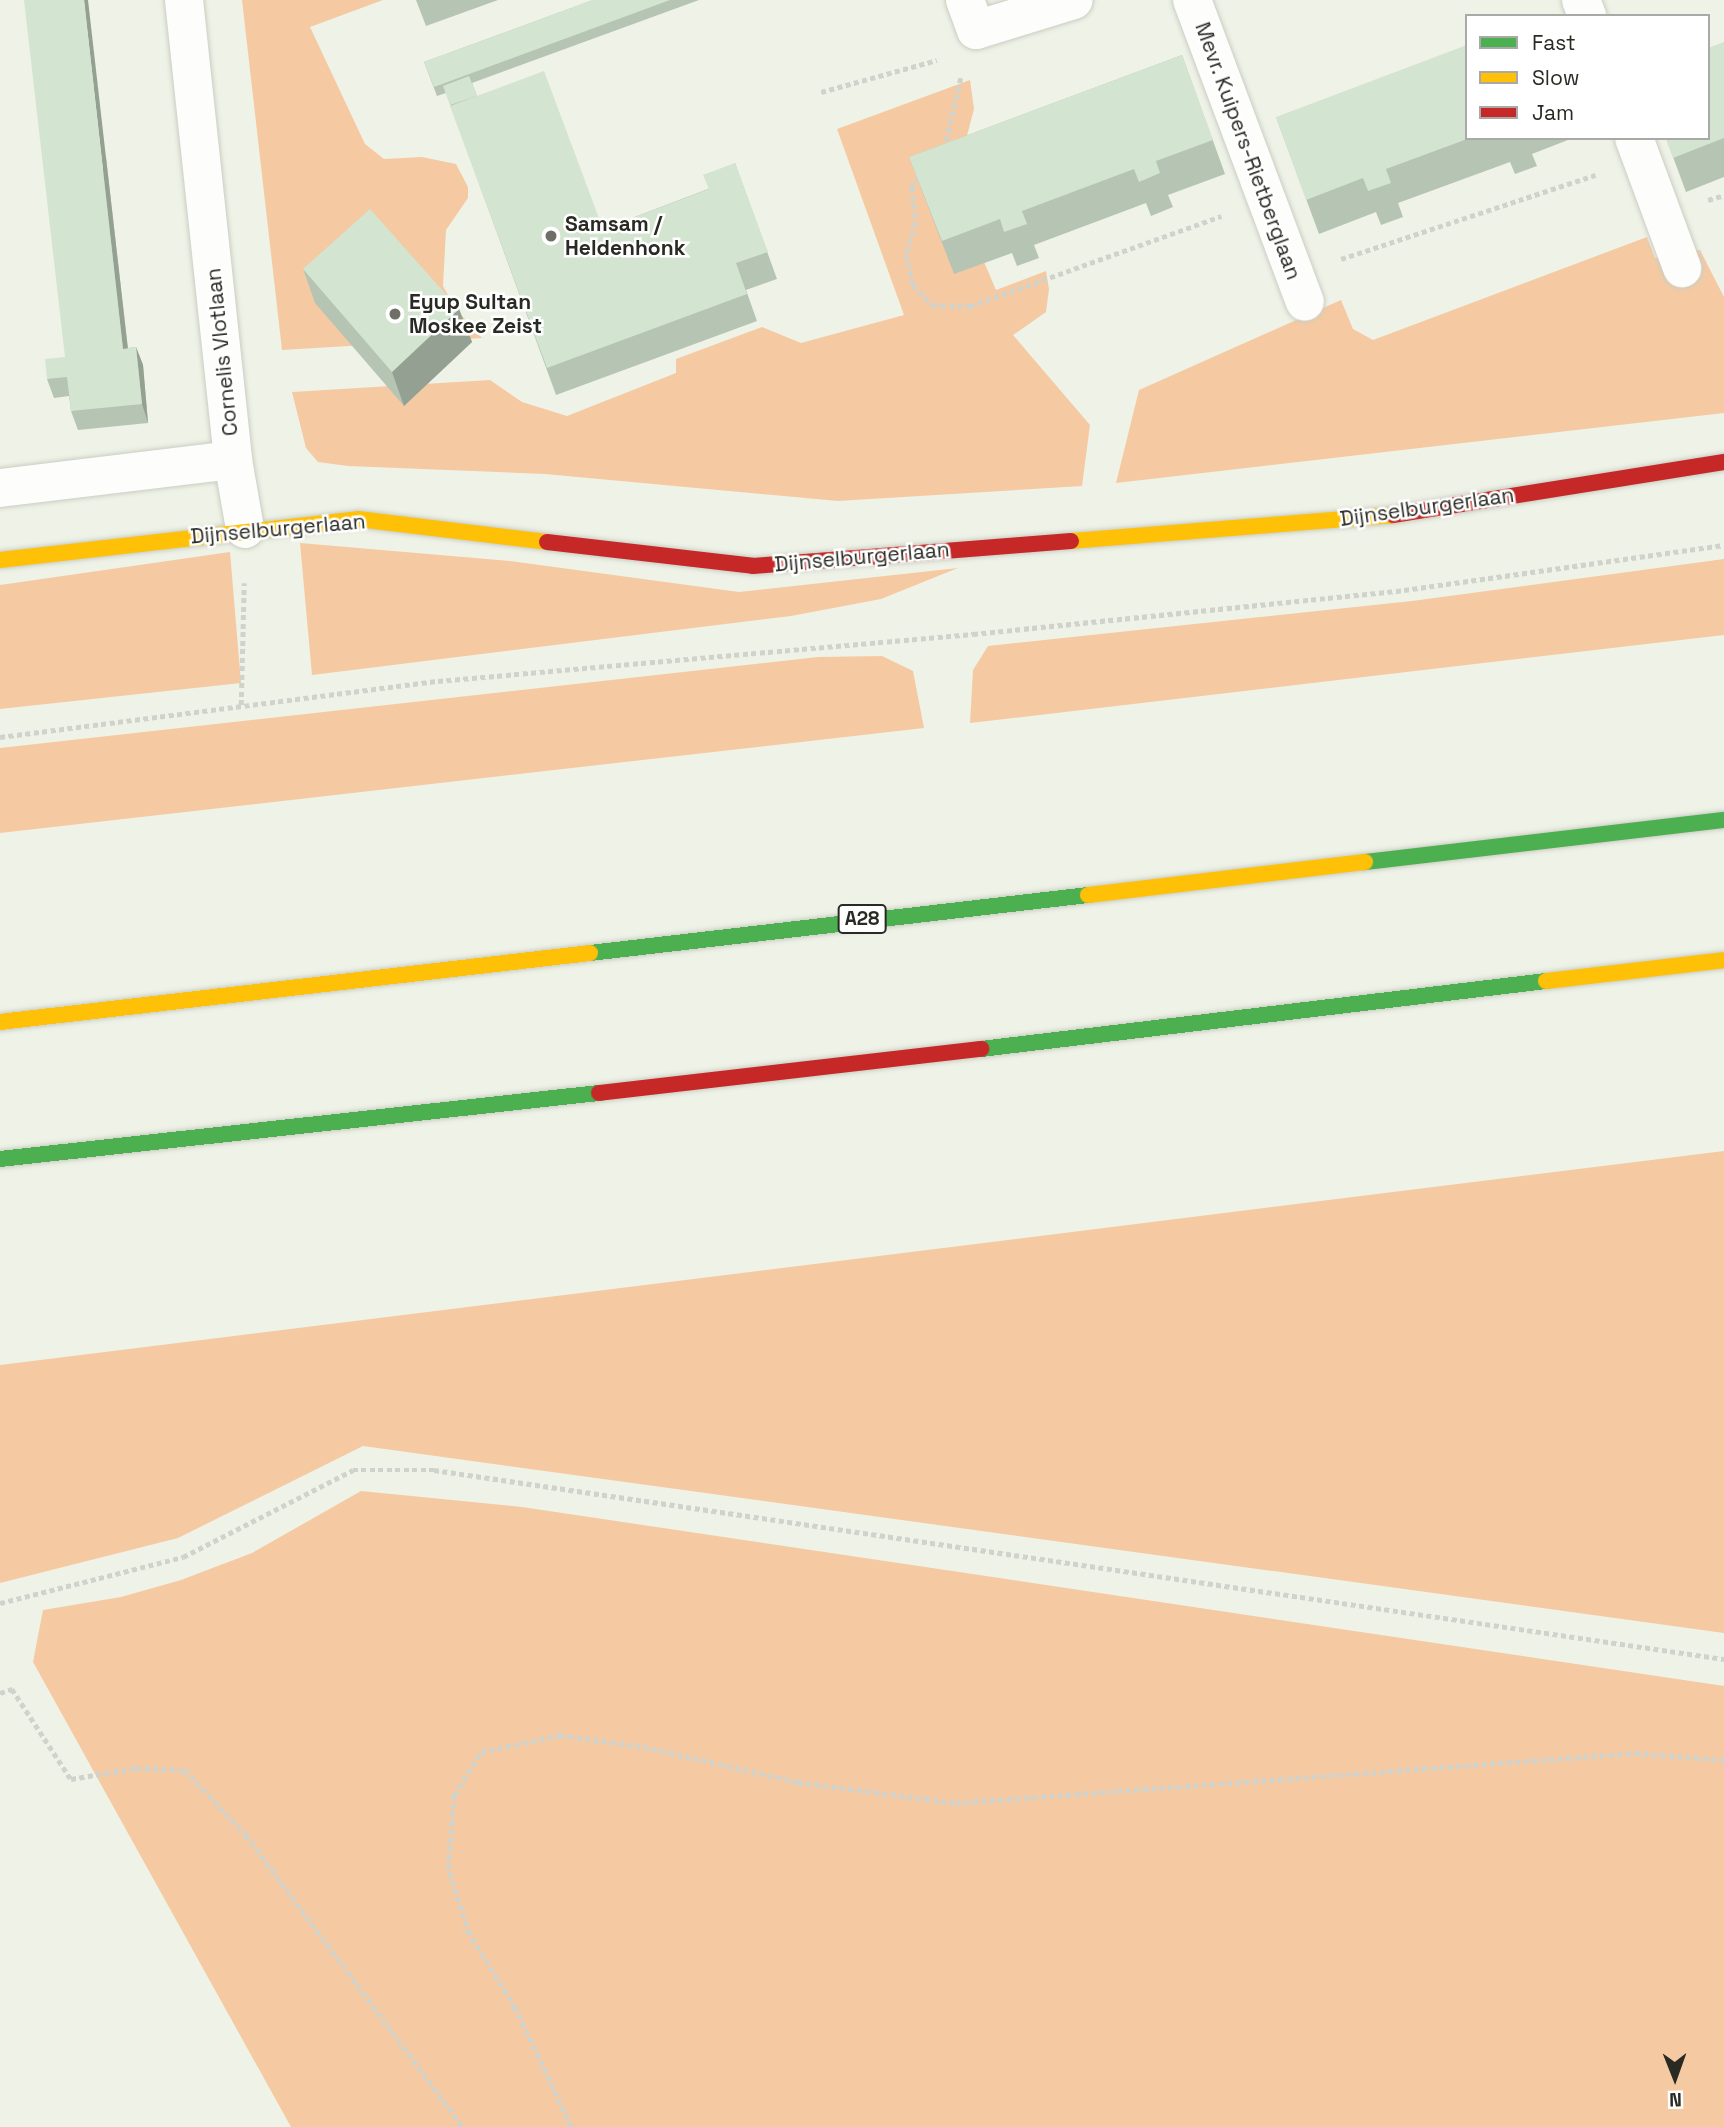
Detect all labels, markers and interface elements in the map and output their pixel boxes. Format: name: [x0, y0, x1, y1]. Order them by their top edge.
legend: [1465, 14, 1710, 140]
street label: Mevr. Kuipers-Rietberglaan: [1189, 18, 1307, 284]
text: Fast: [1532, 29, 1576, 56]
text: Slow: [1532, 64, 1580, 91]
text: Jam: [1532, 99, 1574, 126]
place label: Samsam / Heldenhonk: [565, 211, 685, 261]
marker: Samsam / Heldenhonk: [543, 228, 559, 244]
street label: Cornelis Vlotlaan: [201, 267, 243, 437]
place label: Eyup Sultan Moskee Zeist: [409, 289, 542, 339]
marker: Eyup Sultan Moskee Zeist: [387, 306, 403, 322]
street label: Dijnselburgerlaan: [1338, 482, 1516, 532]
street label: Dijnselburgerlaan: [189, 509, 367, 549]
street label: Dijnselburgerlaan: [773, 537, 951, 577]
road number: A28: [838, 903, 886, 934]
north arrow: [1640, 2043, 1710, 2113]
text: N: [1669, 2087, 1682, 2112]

